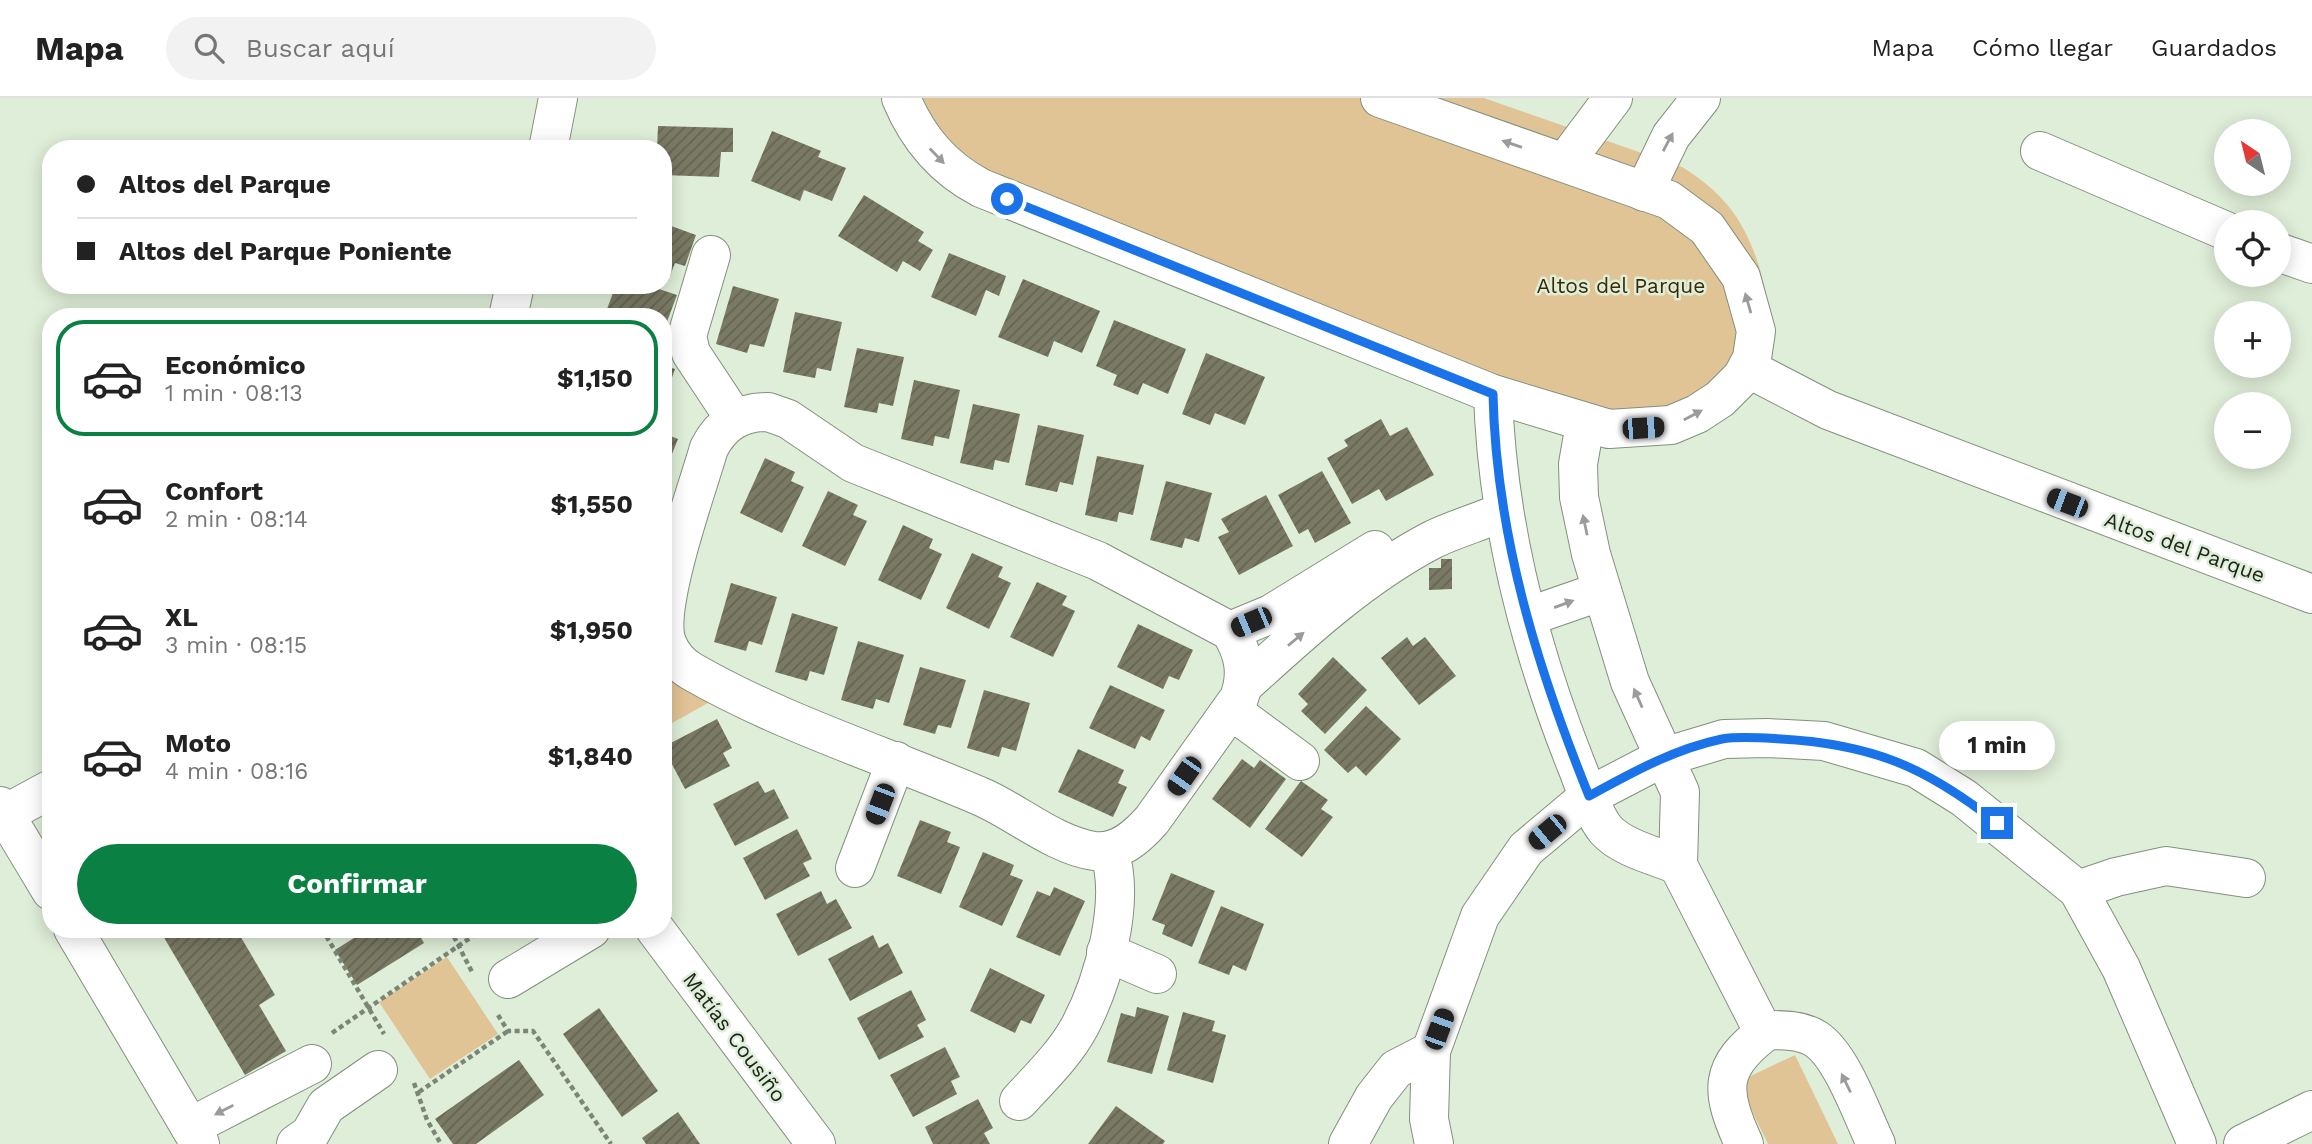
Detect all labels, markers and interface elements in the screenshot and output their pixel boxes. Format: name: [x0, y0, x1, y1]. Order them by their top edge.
search box: [166, 17, 656, 80]
text: Mapa: [35, 29, 124, 68]
icon: search: [190, 29, 228, 67]
text: Buscar aquí: [246, 33, 395, 63]
text: Mapa: [1872, 34, 1934, 62]
text: Cómo llegar: [1972, 34, 2113, 62]
text: Guardados: [2151, 34, 2277, 62]
north arrow: [2214, 119, 2291, 196]
map controls: [2214, 119, 2291, 469]
one-way arrow: [1663, 132, 1674, 152]
one-way arrow: [1501, 138, 1522, 149]
one-way arrow: [928, 147, 945, 164]
text: Altos del Parque: [119, 169, 331, 199]
route start: [991, 183, 1023, 215]
button: locate: [2214, 210, 2291, 287]
text: Altos del Parque Poniente: [119, 236, 452, 266]
park label: Altos del Parque: [1537, 273, 1705, 298]
one-way arrow: [1743, 292, 1753, 313]
button: +: [2214, 301, 2291, 378]
icon: car: [81, 347, 144, 410]
text: Económico: [165, 350, 306, 380]
text: $1,150: [557, 363, 633, 393]
text: 1 min · 08:13: [165, 380, 303, 407]
button: −: [2214, 392, 2291, 469]
one-way arrow: [1684, 409, 1704, 421]
car: [1622, 416, 1665, 440]
icon: car: [81, 473, 144, 536]
text: Confort: [165, 476, 263, 506]
car: [2044, 486, 2091, 520]
text: $1,550: [551, 489, 633, 519]
text: 2 min · 08:14: [165, 506, 308, 533]
street label: Altos del Parque: [2101, 506, 2269, 588]
one-way arrow: [1579, 514, 1590, 536]
one-way arrow: [1554, 598, 1575, 609]
icon: car: [81, 599, 144, 662]
text: XL: [165, 602, 198, 632]
car: [1228, 604, 1275, 640]
text: $1,950: [550, 615, 633, 645]
text: 3 min · 08:15: [165, 632, 307, 659]
one-way arrow: [1287, 632, 1304, 647]
one-way arrow: [1632, 688, 1643, 709]
callout: 1 min: [1939, 722, 2055, 770]
icon: car: [81, 725, 144, 788]
text: Moto: [165, 728, 231, 758]
text: 1 min: [1967, 732, 2027, 759]
text: $1,840: [548, 741, 633, 771]
car: [1164, 753, 1205, 799]
text: 4 min · 08:16: [165, 758, 308, 785]
car: [863, 781, 898, 827]
route end: [1981, 807, 2013, 839]
car: [1525, 810, 1570, 854]
button: Confirmar: [77, 844, 637, 924]
street label: Matías Cousiño: [678, 967, 792, 1107]
car: [1422, 1006, 1457, 1052]
one-way arrow: [1840, 1073, 1852, 1093]
one-way arrow: [214, 1104, 234, 1115]

